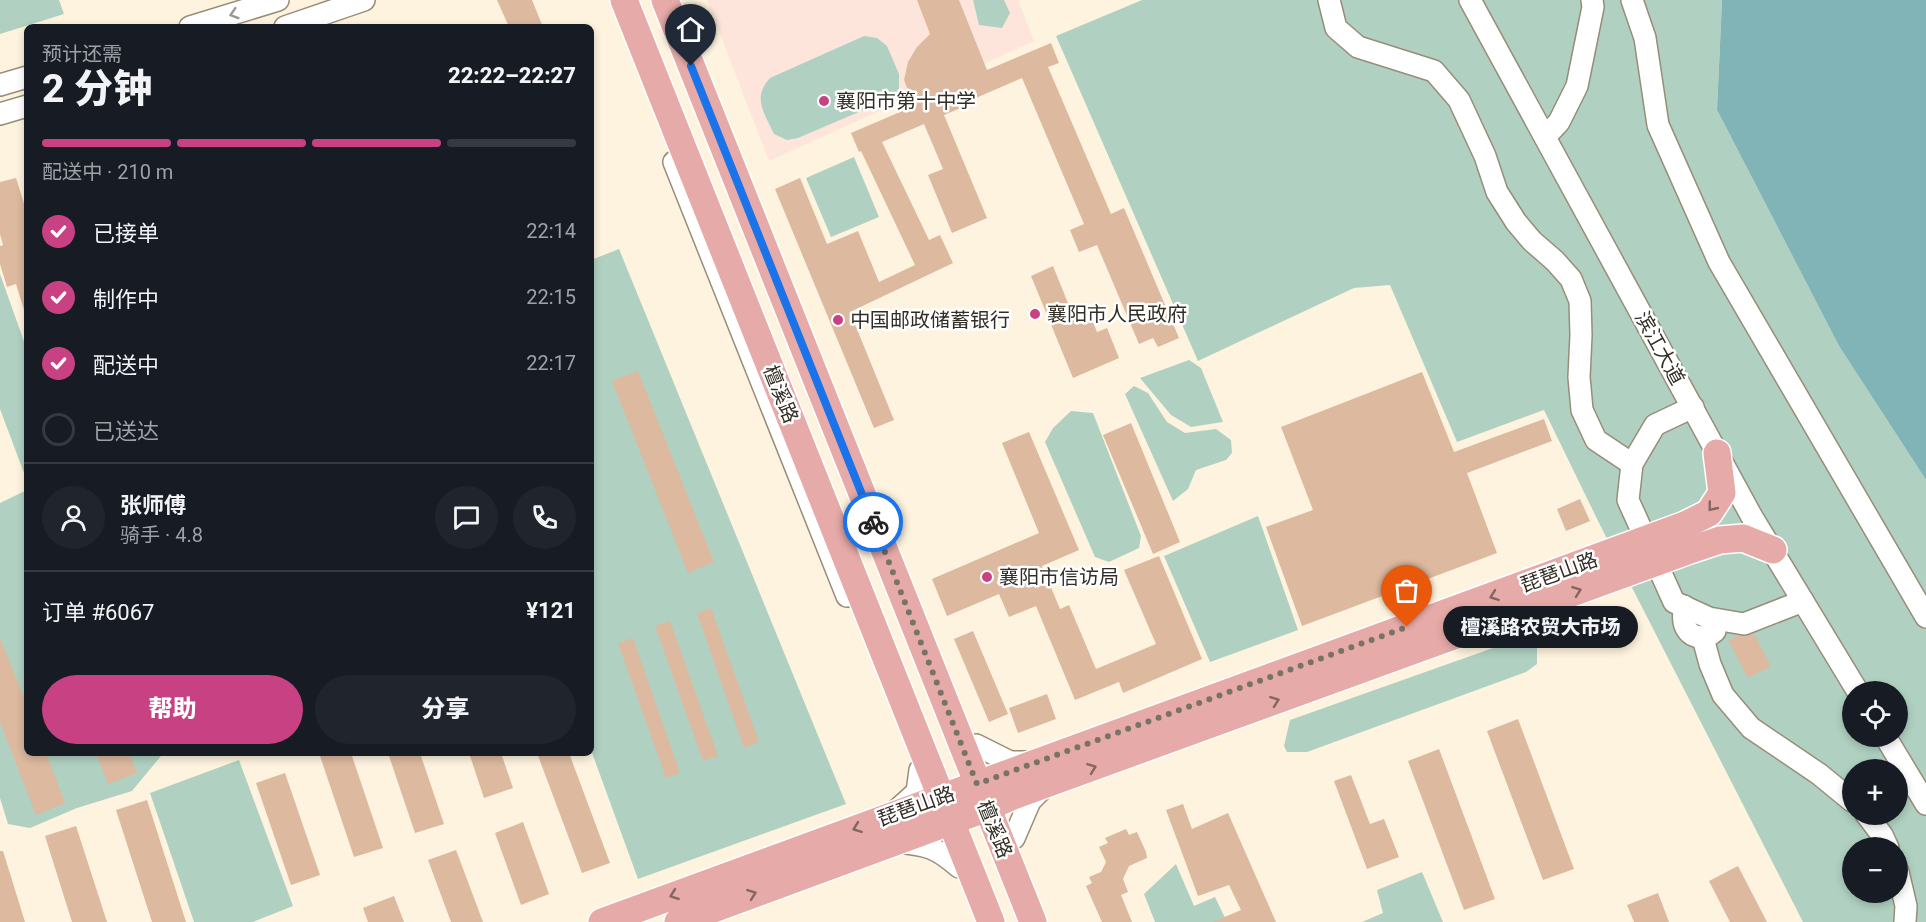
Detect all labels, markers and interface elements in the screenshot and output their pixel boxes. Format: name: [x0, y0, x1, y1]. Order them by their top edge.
pin: [665, 4, 716, 66]
one-way arrow: [229, 6, 240, 19]
icon: home: [674, 13, 707, 46]
text: 预计还需: [42, 42, 122, 66]
text: 22:22–22:27: [448, 63, 576, 88]
text: 2 分钟: [42, 66, 152, 112]
place label: 襄阳市第十中学: [836, 89, 976, 113]
marker: 襄阳市第十中学: [817, 94, 831, 108]
text: 配送中 · 210 m: [42, 160, 173, 184]
icon: check: [42, 215, 75, 248]
text: 22:14: [526, 219, 576, 243]
text: 已接单: [93, 221, 159, 246]
icon: check: [42, 281, 75, 314]
text: 22:15: [526, 285, 576, 309]
text: 制作中: [93, 287, 159, 312]
place label: 襄阳市人民政府: [1047, 302, 1187, 326]
marker: 襄阳市人民政府: [1028, 307, 1042, 321]
street label: 滨江大道: [1630, 307, 1690, 389]
place label: 中国邮政储蓄银行: [850, 308, 1010, 332]
marker: 中国邮政储蓄银行: [831, 313, 845, 327]
icon: check: [42, 347, 75, 380]
text: 22:17: [526, 351, 576, 375]
text: 配送中: [93, 353, 159, 378]
street label: 檀溪路: [759, 362, 803, 426]
text: 已送达: [93, 419, 159, 444]
button: person: [42, 486, 105, 549]
button: chat: [435, 486, 498, 549]
button: phone: [513, 486, 576, 549]
courier: [843, 492, 903, 552]
text: 张师傅: [120, 493, 186, 518]
one-way arrow: [1708, 500, 1719, 511]
icon: bike: [857, 506, 890, 539]
text: 骑手 · 4.8: [120, 523, 203, 547]
street label: 琵琶山路: [1517, 547, 1601, 597]
place label: 襄阳市信访局: [999, 565, 1119, 589]
pin: [1381, 565, 1432, 627]
marker: 襄阳市信访局: [980, 570, 994, 584]
icon: bag: [1390, 574, 1423, 607]
one-way arrow: [1571, 586, 1582, 598]
one-way arrow: [1489, 588, 1500, 601]
text: ¥121: [526, 598, 576, 623]
text: 订单 #6067: [42, 600, 154, 625]
callout: 檀溪路农贸大市场: [1443, 606, 1638, 648]
text: 檀溪路农贸大市场: [1461, 615, 1621, 639]
button: 帮助: [42, 675, 303, 744]
button: 分享: [315, 675, 576, 744]
map controls: [1842, 681, 1908, 903]
button: locate: [1842, 681, 1908, 747]
one-way arrow: [1269, 696, 1280, 708]
button: +: [1842, 759, 1908, 825]
one-way arrow: [1086, 762, 1097, 775]
street label: 琵琶山路: [874, 781, 958, 831]
street label: 檀溪路: [973, 797, 1017, 861]
one-way arrow: [852, 821, 863, 833]
button: −: [1842, 837, 1908, 903]
one-way arrow: [669, 888, 680, 901]
one-way arrow: [746, 889, 757, 902]

